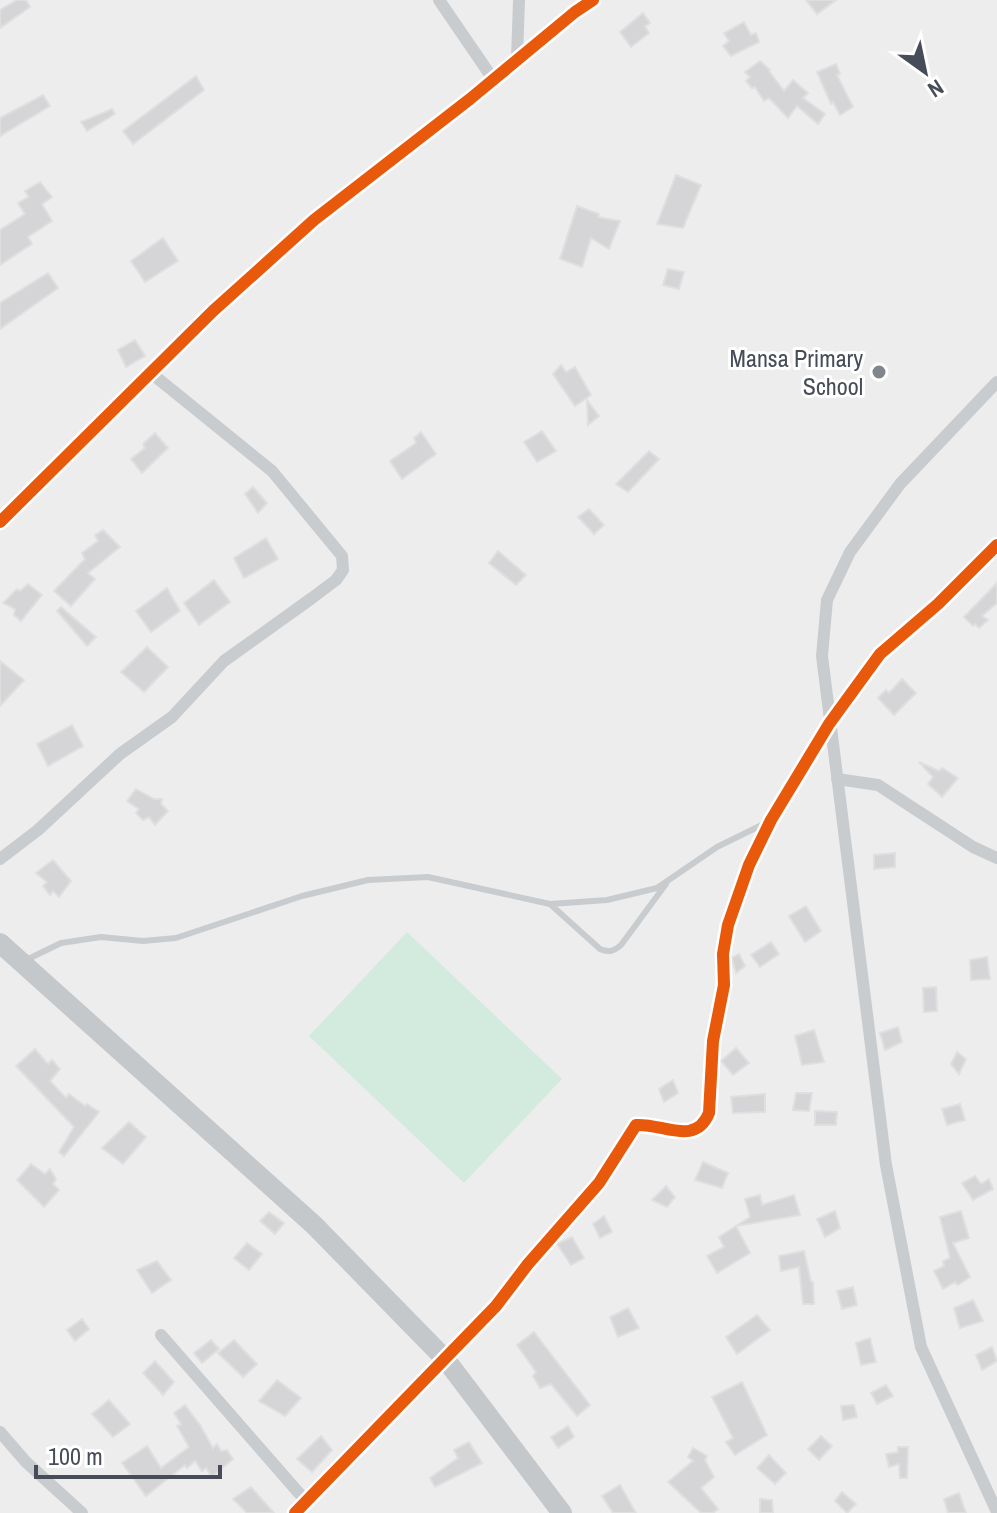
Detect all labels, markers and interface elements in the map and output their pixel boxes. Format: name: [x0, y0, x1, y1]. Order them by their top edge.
north arrow: [885, 32, 965, 112]
text: N: [922, 73, 950, 105]
place label: Mansa Primary School: [730, 342, 863, 402]
marker: Mansa Primary School: [870, 363, 888, 381]
scale bar: [36, 1429, 220, 1479]
text: 100 m: [48, 1440, 103, 1472]

